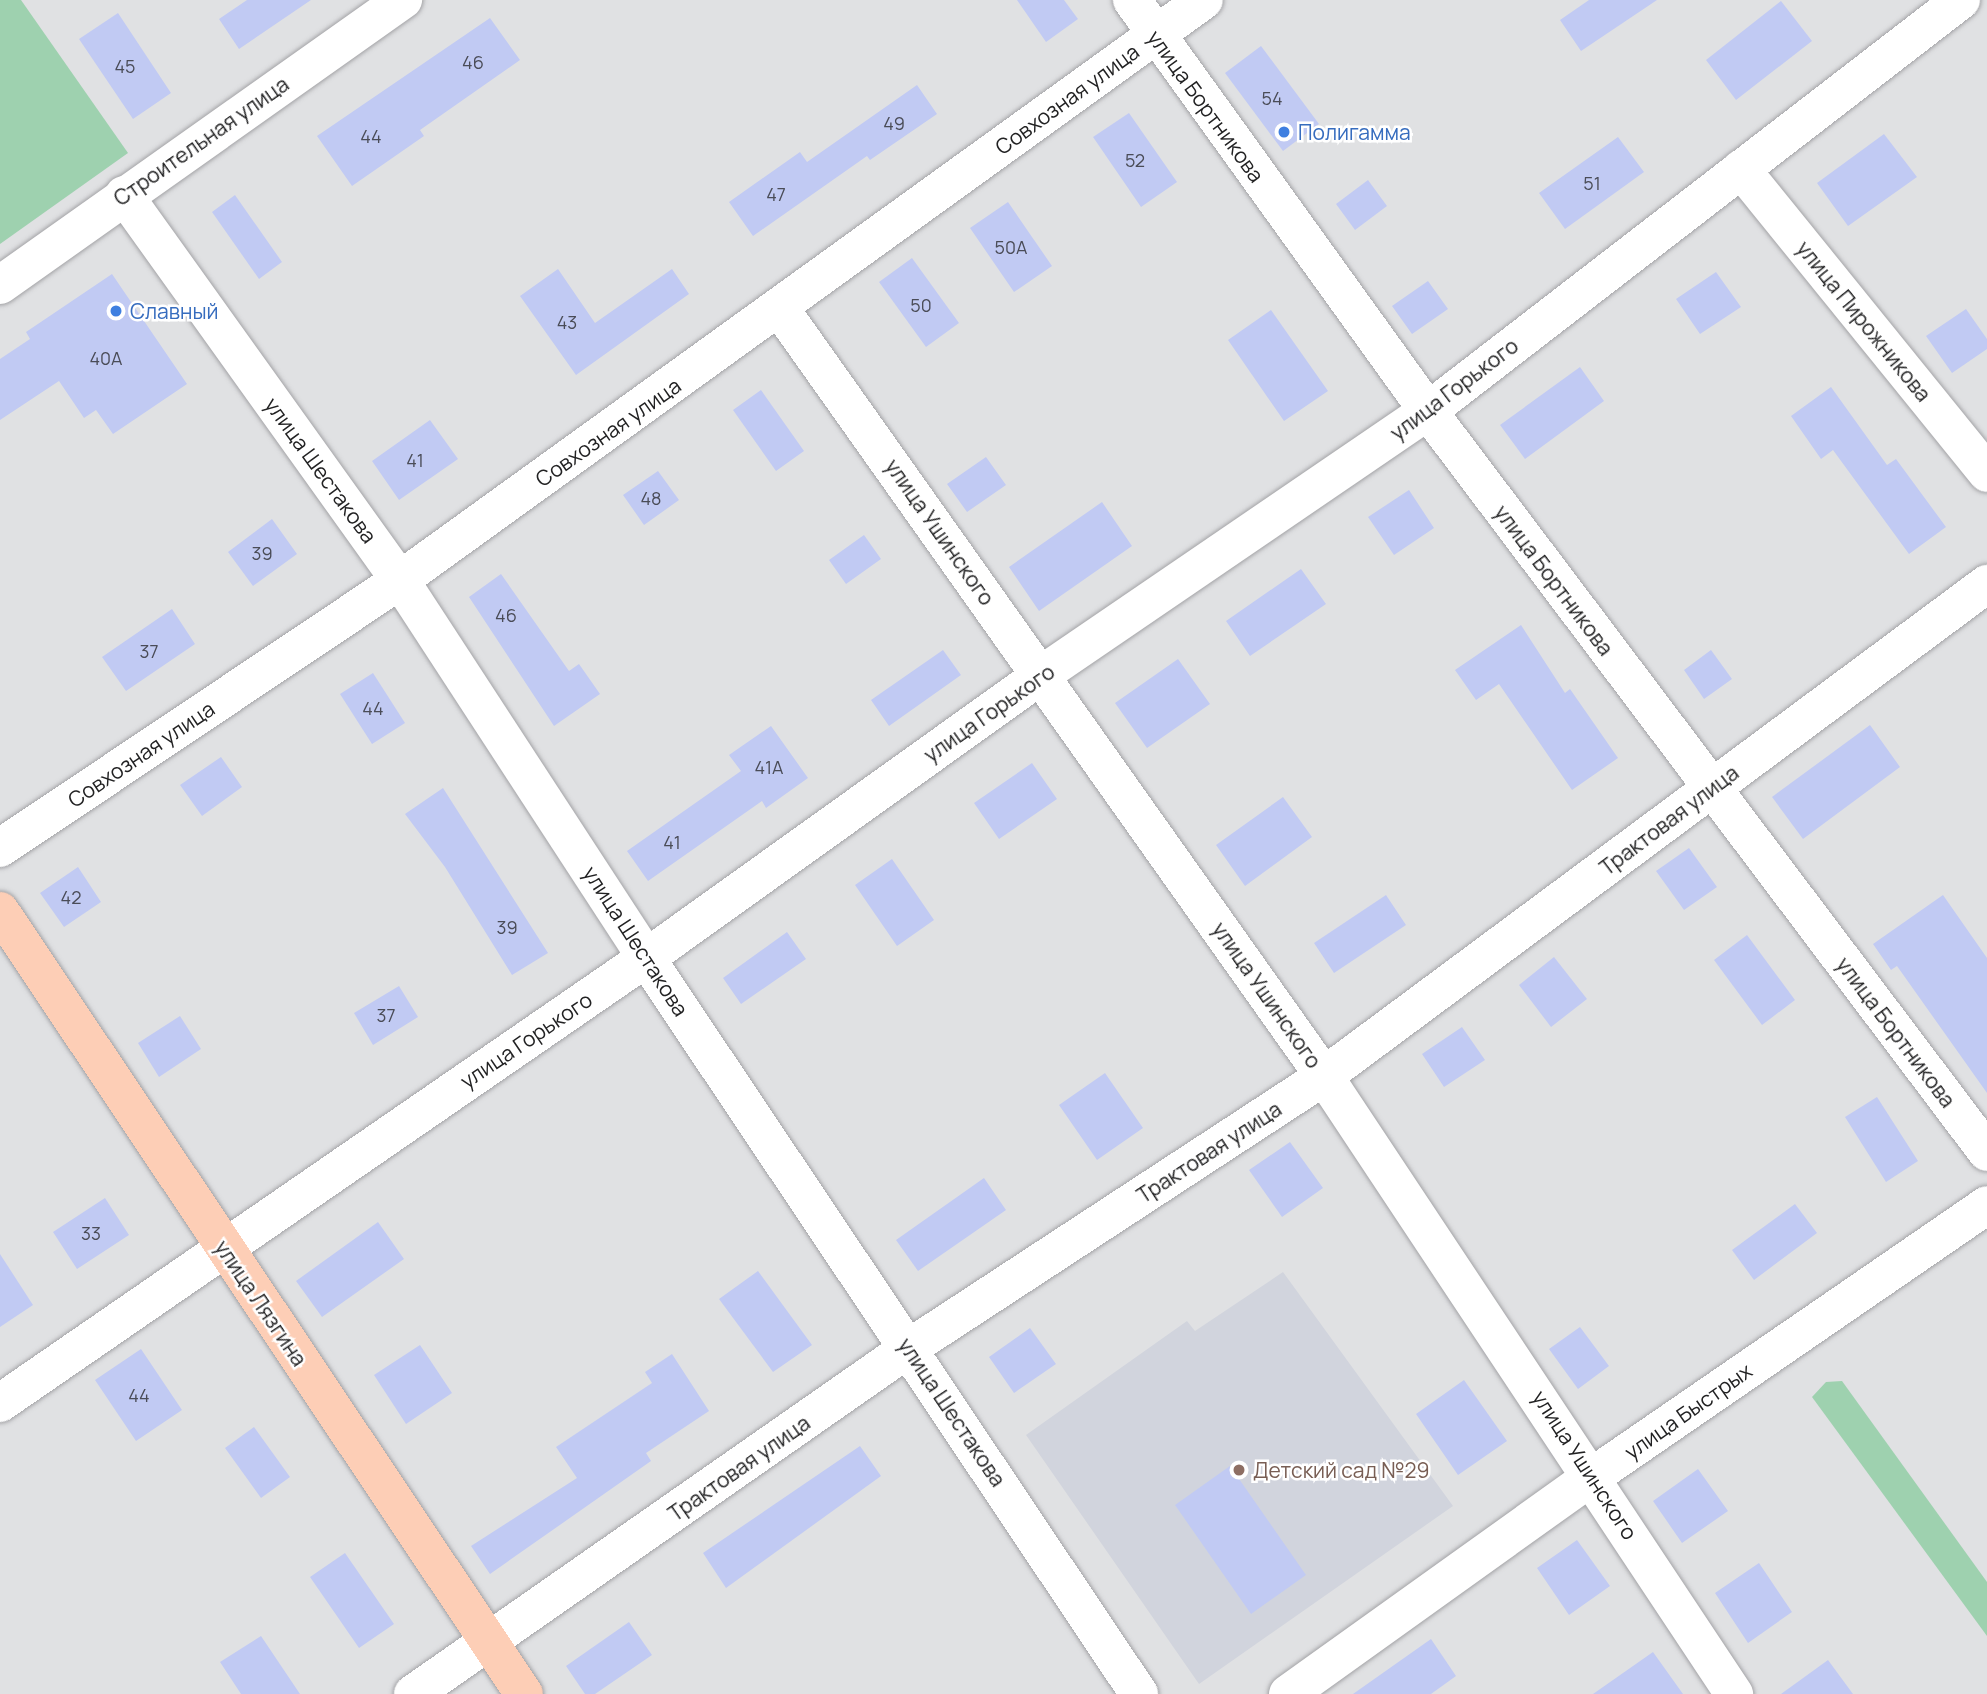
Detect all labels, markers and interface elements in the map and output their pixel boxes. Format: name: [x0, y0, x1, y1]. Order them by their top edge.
street label: улица Бортникова: [1142, 25, 1270, 187]
street label: Совхозная улица: [990, 38, 1144, 160]
house number: 46: [462, 51, 484, 73]
house number: 45: [114, 55, 136, 77]
street label: Строительная улица: [109, 71, 293, 211]
house number: 54: [1261, 87, 1283, 109]
house number: 49: [883, 112, 905, 134]
place label: Полигамма: [1298, 119, 1411, 145]
marker: Полигамма: [1276, 124, 1292, 140]
house number: 44: [360, 125, 382, 147]
house number: 52: [1125, 149, 1145, 171]
house number: 51: [1583, 172, 1601, 194]
house number: 47: [766, 183, 786, 205]
house number: 50А: [995, 236, 1027, 258]
street label: улица Пирожникова: [1792, 236, 1936, 406]
house number: 50: [910, 294, 932, 316]
place label: Славный: [130, 298, 218, 324]
marker: Славный: [108, 303, 124, 319]
house number: 43: [557, 311, 577, 333]
street label: улица Горького: [1385, 333, 1523, 445]
house number: 40А: [90, 347, 122, 369]
street label: Совхозная улица: [531, 373, 685, 491]
street label: улица Шестакова: [260, 392, 382, 548]
house number: 41: [406, 449, 424, 471]
street label: улица Ушинского: [880, 454, 1000, 610]
house number: 48: [640, 487, 662, 509]
street label: улица Бортникова: [1489, 500, 1619, 660]
house number: 39: [251, 542, 273, 564]
house number: 46: [495, 604, 517, 626]
house number: 37: [140, 640, 158, 662]
street label: улица Горького: [919, 659, 1059, 767]
street label: Совхозная улица: [63, 696, 219, 812]
house number: 44: [362, 697, 384, 719]
house number: 41А: [754, 756, 784, 778]
street label: Трактовая улица: [1595, 760, 1743, 880]
house number: 41: [663, 831, 681, 853]
street label: улица Шестакова: [578, 861, 694, 1021]
house number: 42: [61, 886, 81, 908]
house number: 39: [496, 916, 518, 938]
street label: улица Ушинского: [1207, 917, 1327, 1073]
street label: улица Бортникова: [1831, 952, 1961, 1112]
street label: улица Горького: [455, 987, 597, 1093]
house number: 37: [377, 1004, 395, 1026]
street label: Трактовая улица: [1132, 1096, 1286, 1208]
house number: 33: [81, 1222, 101, 1244]
street label: улица Лязгина: [210, 1235, 312, 1371]
street label: улица Шестакова: [893, 1333, 1011, 1491]
street label: улица Быстрых: [1619, 1358, 1757, 1464]
house number: 44: [128, 1384, 150, 1406]
street label: улица Ушинского: [1527, 1386, 1643, 1544]
street label: Трактовая улица: [663, 1410, 815, 1526]
place label: Детский сад №29: [1253, 1457, 1429, 1483]
marker: Детский сад №29: [1231, 1462, 1247, 1478]

